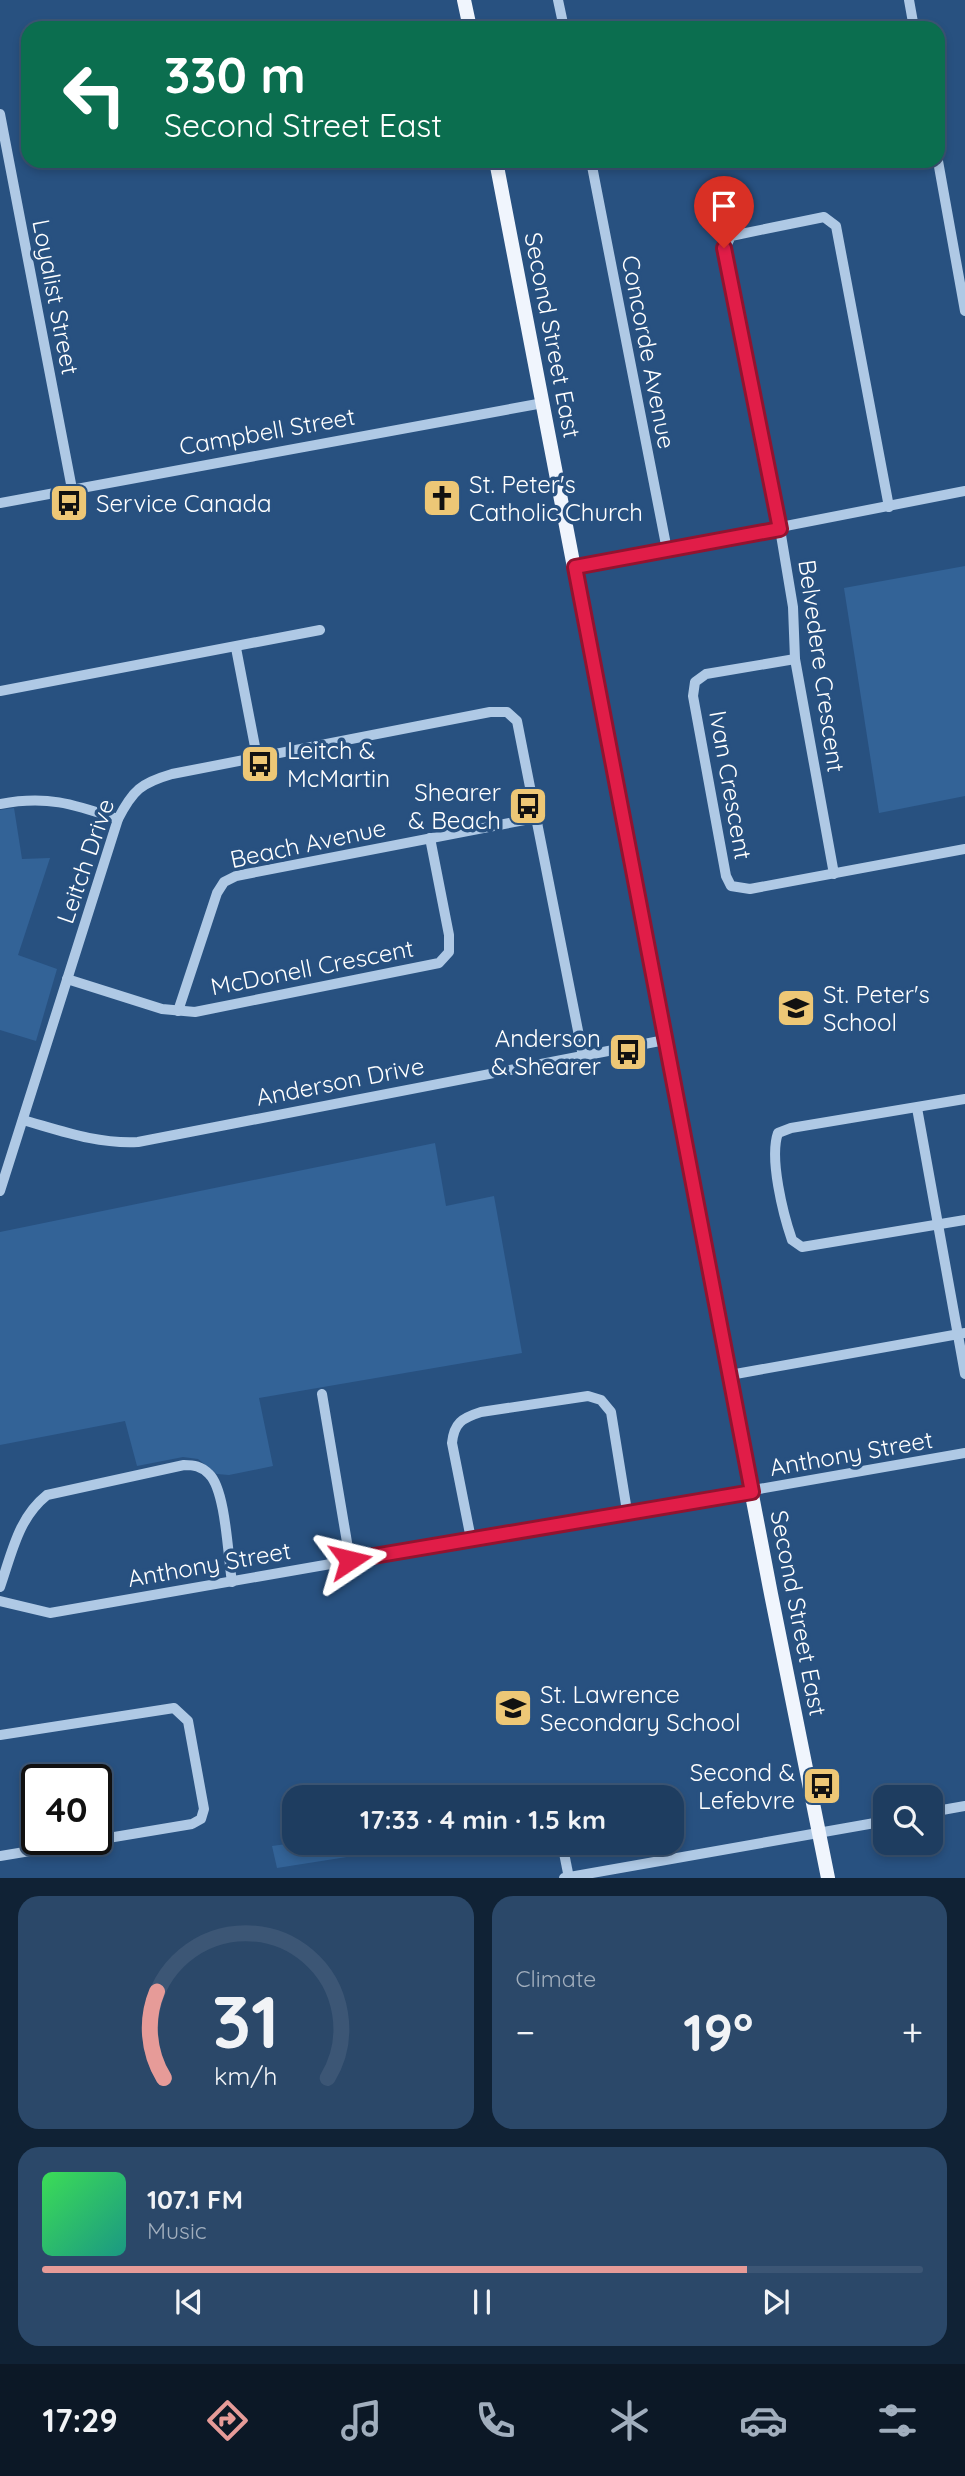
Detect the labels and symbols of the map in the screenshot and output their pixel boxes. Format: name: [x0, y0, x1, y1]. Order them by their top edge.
pin: [694, 176, 754, 248]
street label: Loyalist Street: [26, 217, 86, 377]
street label: Second Street East: [518, 230, 588, 440]
street label: Concorde Avenue: [616, 253, 682, 451]
street label: Campbell Street: [177, 401, 357, 461]
place label: St. Peter's Catholic Church: [469, 469, 643, 527]
church icon: St. Peter's Catholic Church: [421, 477, 463, 519]
bus stop icon: Service Canada: [48, 482, 90, 524]
place label: Service Canada: [96, 488, 272, 518]
street label: Belvedere Crescent: [792, 558, 852, 774]
street label: Ivan Crescent: [703, 708, 759, 862]
place label: Leitch & McMartin: [287, 735, 390, 793]
bus stop icon: Leitch & McMartin: [239, 743, 281, 785]
place label: Shearer & Beach: [408, 777, 501, 835]
bus stop icon: Shearer & Beach: [507, 785, 549, 827]
street label: Leitch Drive: [50, 795, 120, 927]
street label: Beach Avenue: [227, 812, 389, 874]
street label: McDonell Crescent: [208, 933, 416, 1001]
place label: St. Peter's School: [823, 979, 930, 1037]
school or university icon: St. Peter's School: [775, 987, 817, 1029]
place label: Anderson & Shearer: [491, 1023, 601, 1081]
bus stop icon: Anderson & Shearer: [607, 1031, 649, 1073]
street label: Anderson Drive: [253, 1050, 427, 1112]
street label: Anthony Street: [767, 1424, 935, 1482]
street label: Second Street East: [764, 1508, 834, 1718]
position arrow: [313, 1523, 387, 1597]
street label: Anthony Street: [125, 1535, 293, 1593]
place label: St. Lawrence Secondary School: [540, 1679, 740, 1737]
school or university icon: St. Lawrence Secondary School: [492, 1687, 534, 1729]
place label: Second & Lefebvre: [690, 1757, 795, 1815]
speed limit sign: 40: [21, 1764, 112, 1855]
bus stop icon: Second & Lefebvre: [801, 1765, 843, 1807]

